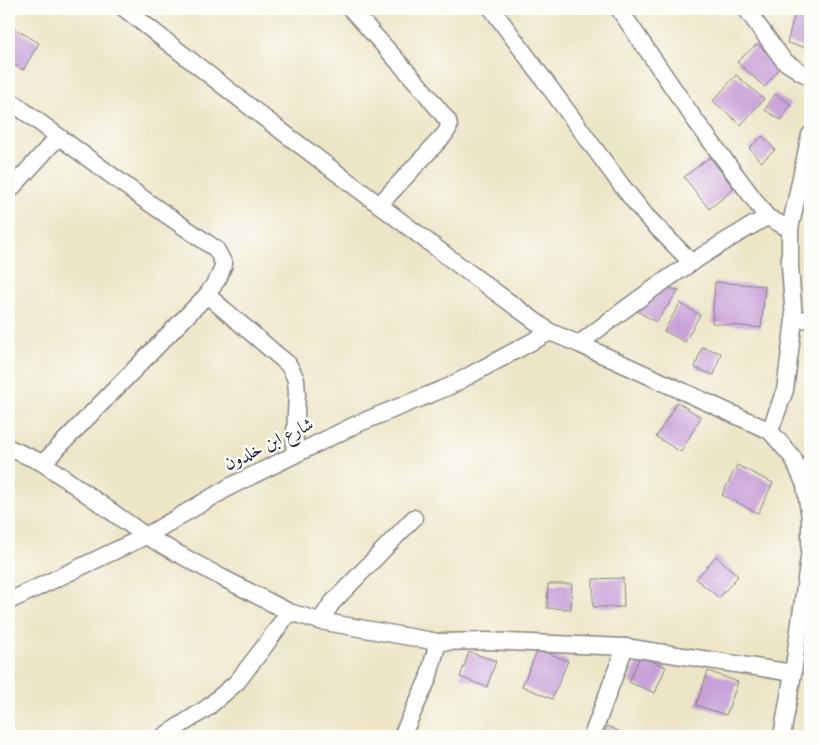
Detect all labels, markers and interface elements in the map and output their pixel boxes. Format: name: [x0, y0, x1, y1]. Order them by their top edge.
street label: شارع ابن خلدون: [220, 413, 319, 478]

